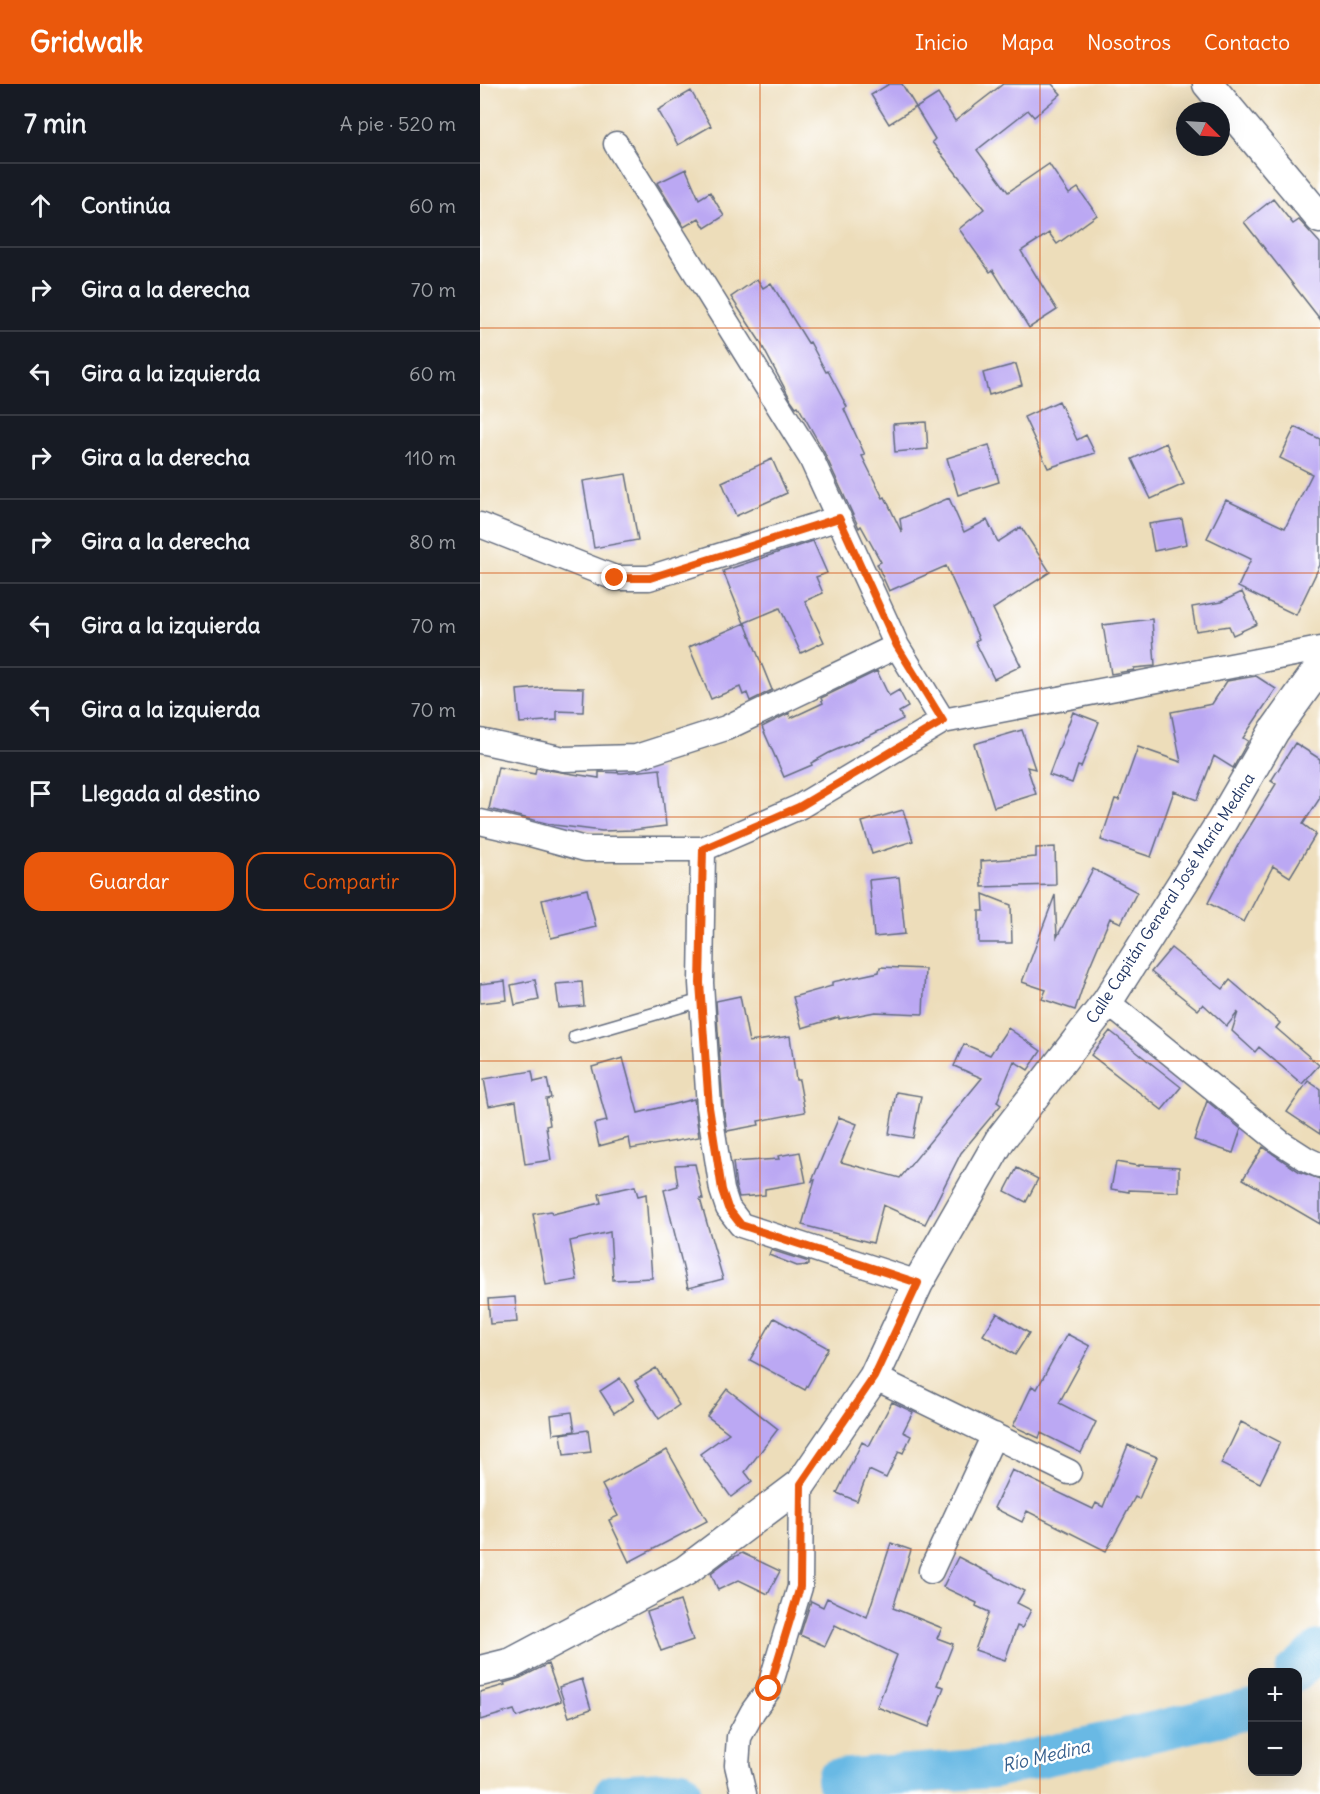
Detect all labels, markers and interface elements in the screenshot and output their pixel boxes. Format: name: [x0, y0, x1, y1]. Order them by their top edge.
text: Gridwalk: [30, 24, 143, 60]
text: Inicio: [915, 29, 968, 56]
text: Mapa: [1001, 29, 1054, 56]
text: Nosotros: [1087, 29, 1171, 56]
text: Contacto: [1204, 29, 1290, 56]
north arrow: [1176, 102, 1230, 156]
text: 7 min: [24, 107, 87, 140]
text: A pie · 520 m: [340, 111, 456, 136]
icon: ahead: [24, 189, 57, 222]
text: Continúa: [81, 191, 170, 219]
text: 60 m: [409, 193, 456, 218]
icon: right: [24, 273, 57, 306]
text: Gira a la derecha: [81, 275, 250, 303]
text: 70 m: [411, 277, 456, 302]
icon: left: [24, 357, 57, 390]
text: Gira a la izquierda: [81, 359, 260, 387]
text: 60 m: [409, 361, 456, 386]
icon: right: [24, 441, 57, 474]
text: Gira a la derecha: [81, 443, 250, 471]
text: 110 m: [405, 445, 456, 470]
icon: right: [24, 525, 57, 558]
text: Gira a la derecha: [81, 527, 250, 555]
text: 80 m: [409, 529, 456, 554]
route end: [601, 564, 627, 590]
icon: left: [24, 609, 57, 642]
text: Gira a la izquierda: [81, 611, 260, 639]
text: 70 m: [411, 613, 456, 638]
icon: left: [24, 693, 57, 726]
text: Gira a la izquierda: [81, 695, 260, 723]
text: 70 m: [411, 697, 456, 722]
street label: Calle Capitán General José María Medina: [1081, 769, 1259, 1027]
icon: arrive: [24, 777, 57, 810]
text: Llegada al destino: [81, 779, 260, 807]
button: Guardar: [24, 852, 234, 911]
button: Compartir: [246, 852, 456, 911]
map controls: [1248, 1668, 1302, 1776]
button: +: [1248, 1668, 1302, 1722]
route start: [755, 1675, 781, 1701]
button: −: [1248, 1722, 1302, 1776]
water label: Río Medina: [1000, 1734, 1094, 1777]

